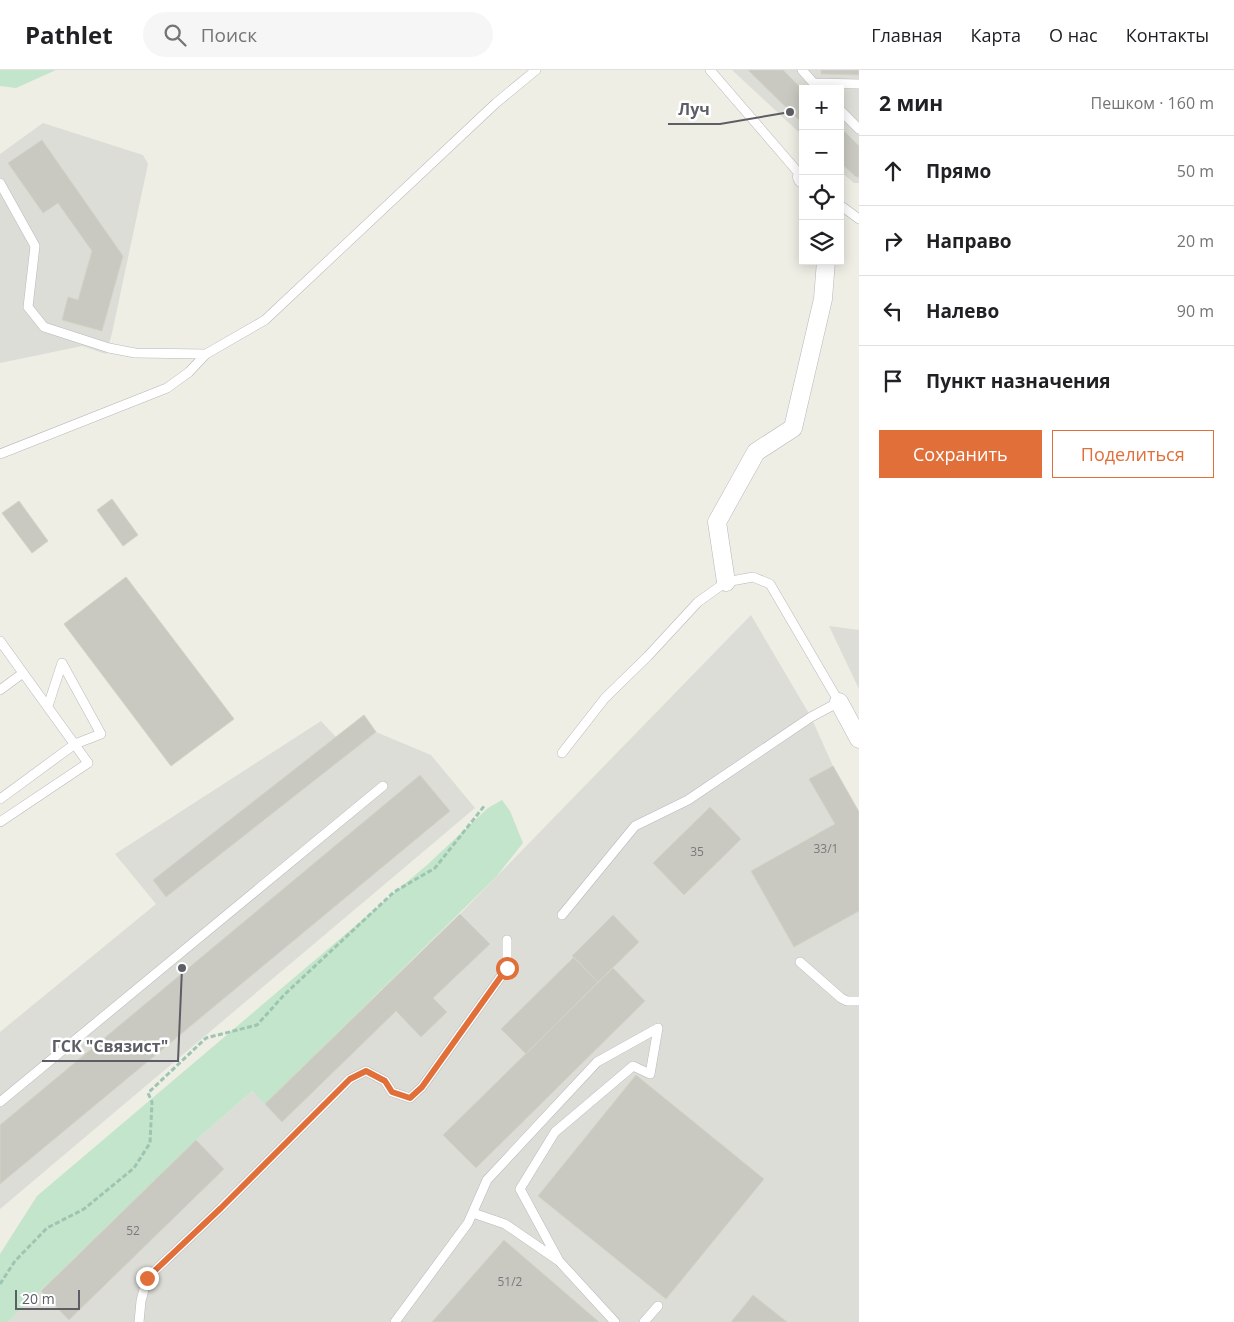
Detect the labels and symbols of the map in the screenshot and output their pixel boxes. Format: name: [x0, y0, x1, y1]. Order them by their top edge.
callout: Луч: [668, 93, 720, 124]
text: Луч: [678, 98, 710, 120]
house number: 33/1: [814, 840, 838, 857]
house number: 35: [690, 843, 704, 860]
route start: [496, 957, 519, 980]
callout: ГСК "Связист": [42, 1030, 178, 1061]
text: ГСК "Связист": [52, 1035, 168, 1057]
house number: 52: [126, 1222, 140, 1239]
route end: [136, 1267, 159, 1290]
house number: 51/2: [498, 1273, 523, 1290]
scale bar: [15, 1287, 80, 1310]

